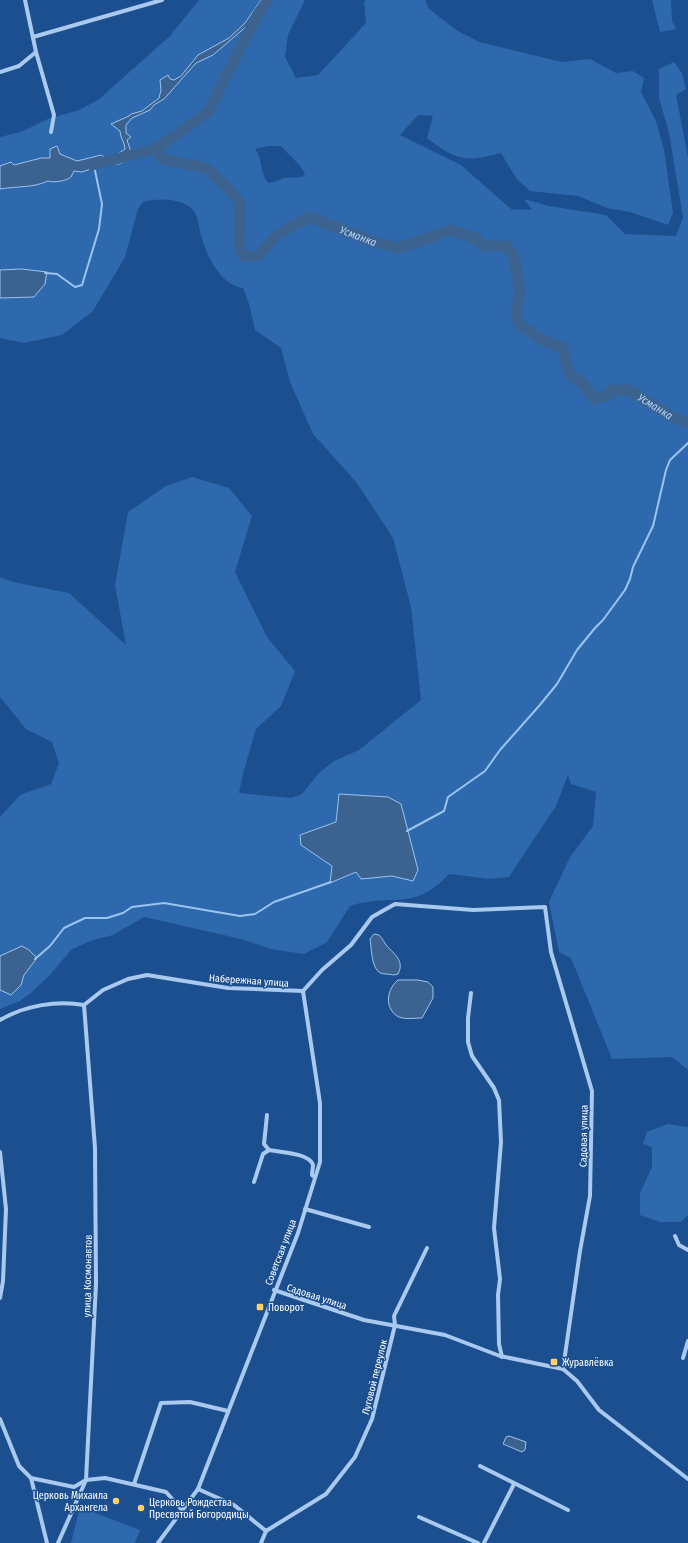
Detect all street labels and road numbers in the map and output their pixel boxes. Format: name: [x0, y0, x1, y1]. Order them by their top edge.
street label: Набережная улица: [208, 972, 289, 990]
street label: Садовая улица: [577, 1105, 591, 1167]
street label: Советская улица: [263, 1218, 299, 1287]
street label: улица Космонавтов: [81, 1235, 95, 1317]
street label: Садовая улица: [285, 1282, 348, 1312]
street label: Луговой переулок: [360, 1338, 390, 1416]

